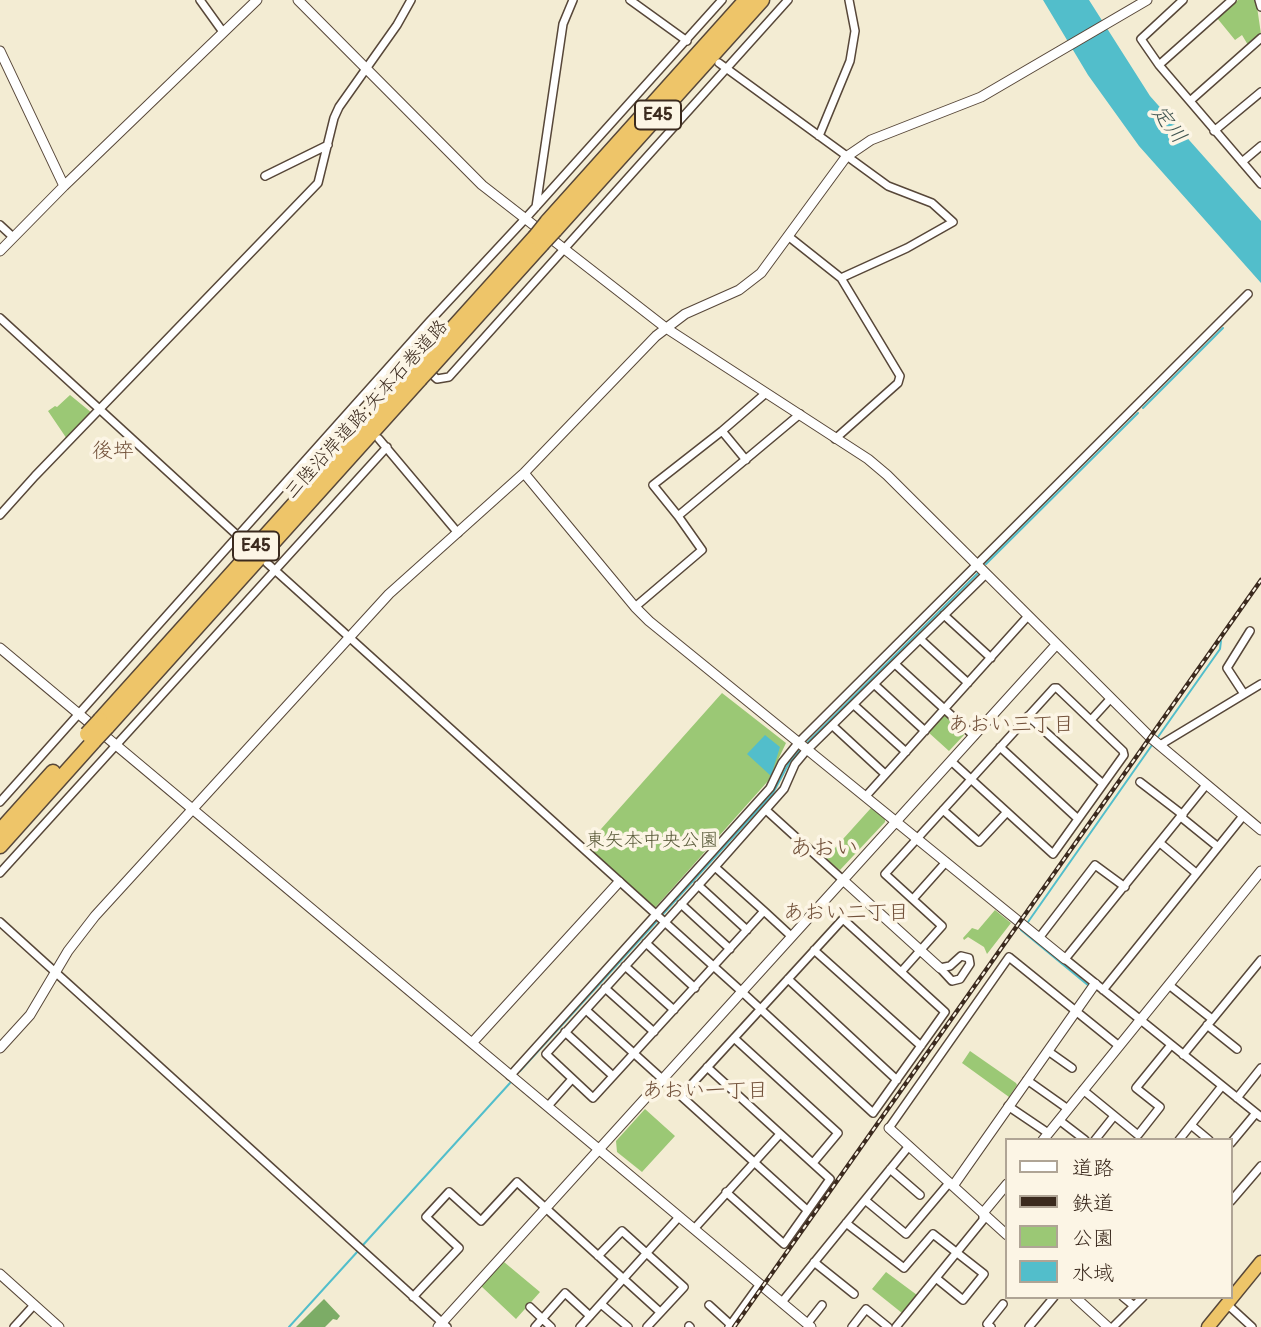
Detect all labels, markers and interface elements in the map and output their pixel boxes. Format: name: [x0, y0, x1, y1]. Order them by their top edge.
road number: E45: [635, 100, 681, 130]
water label: 定川: [1145, 101, 1191, 149]
street label: 三陸沿岸道路;矢本石巻道路: [280, 316, 454, 504]
district label: 後埣: [92, 439, 134, 465]
road number: E45: [233, 532, 279, 560]
district label: あおい三丁目: [948, 713, 1074, 739]
park label: 東矢本中央公園: [586, 830, 718, 852]
district label: あおい: [790, 835, 858, 863]
district label: あおい二丁目: [783, 901, 909, 927]
district label: あおい一丁目: [642, 1079, 768, 1105]
legend: [1006, 1138, 1233, 1299]
text: 道路: [1072, 1155, 1114, 1182]
text: 鉄道: [1072, 1190, 1114, 1217]
text: 公園: [1072, 1225, 1114, 1252]
text: 水域: [1072, 1260, 1114, 1287]

